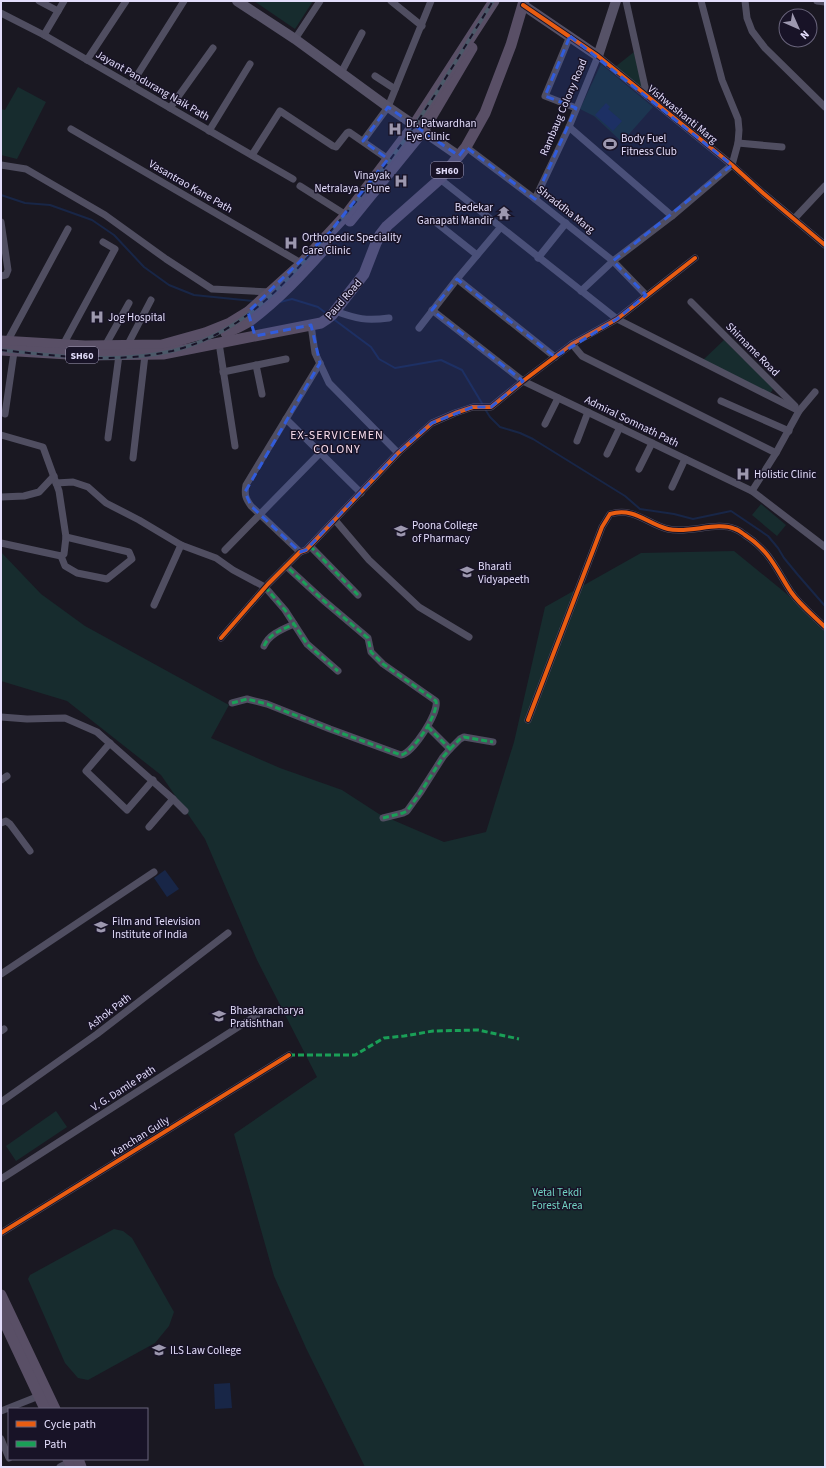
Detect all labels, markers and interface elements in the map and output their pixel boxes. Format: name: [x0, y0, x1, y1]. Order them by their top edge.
north arrow: [778, 8, 818, 48]
text: N: [797, 27, 813, 43]
street label: Jayant Pandurang Naik Path: [93, 47, 213, 124]
street label: Rambaug Colony Road: [536, 56, 591, 158]
street label: Vishwashanti Marg: [645, 82, 721, 148]
place label: Dr. Patwardhan Eye Clinic: [406, 116, 476, 144]
hospital icon: Dr. Patwardhan Eye Clinic: [387, 121, 403, 137]
place label: Body Fuel Fitness Club: [621, 131, 677, 159]
sports icon: Body Fuel Fitness Club: [602, 136, 618, 152]
street label: Vasantrao Kane Path: [146, 156, 235, 217]
road number: SH60: [431, 162, 463, 178]
place label: Vinayak Netralaya - Pune: [314, 168, 391, 196]
hospital icon: Vinayak Netralaya - Pune: [393, 173, 409, 189]
street label: Shraddha Marg: [534, 182, 598, 237]
place label: Bedekar Ganapati Mandir: [417, 200, 493, 228]
temple icon: Bedekar Ganapati Mandir: [496, 205, 512, 221]
place label: Orthopedic Speciality Care Clinic: [302, 230, 401, 258]
hospital icon: Orthopedic Speciality Care Clinic: [283, 235, 299, 251]
street label: Paud Road: [322, 276, 365, 323]
hospital icon: Jog Hospital: [89, 309, 105, 325]
place label: Jog Hospital: [108, 310, 166, 325]
street label: Shirname Road: [722, 319, 783, 380]
road number: SH60: [66, 347, 98, 363]
street label: Admiral Somnath Path: [582, 392, 681, 451]
district label: EX-SERVICEMEN COLONY: [290, 427, 384, 458]
hospital icon: Holistic Clinic: [735, 466, 751, 482]
place label: Holistic Clinic: [754, 467, 816, 482]
place label: Poona College of Pharmacy: [412, 518, 478, 546]
school or university icon: Poona College of Pharmacy: [393, 523, 409, 539]
place label: Bharati Vidyapeeth: [478, 559, 530, 587]
school or university icon: Bharati Vidyapeeth: [459, 564, 475, 580]
place label: Film and Television Institute of India: [112, 914, 200, 942]
school or university icon: Film and Television Institute of India: [93, 919, 109, 935]
street label: Ashok Path: [84, 990, 134, 1033]
place label: Bhaskaracharya Pratishthan: [230, 1003, 304, 1031]
school or university icon: Bhaskaracharya Pratishthan: [211, 1008, 227, 1024]
street label: V. G. Damle Path: [88, 1062, 159, 1115]
street label: Kanchan Gully: [108, 1113, 172, 1160]
park label: Vetal Tekdi Forest Area: [531, 1185, 583, 1213]
school or university icon: ILS Law College: [151, 1342, 167, 1358]
place label: ILS Law College: [170, 1343, 242, 1358]
legend: [8, 1408, 148, 1460]
text: Cycle path: [44, 1416, 96, 1433]
text: Path: [44, 1436, 67, 1453]

